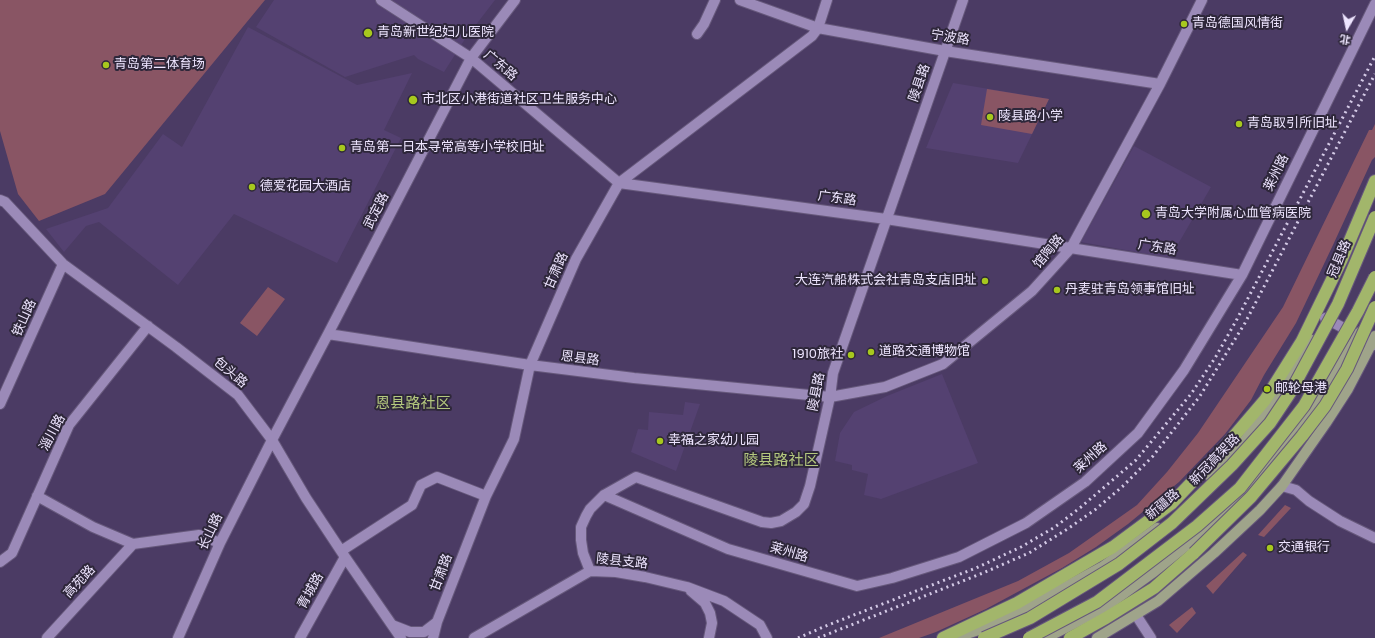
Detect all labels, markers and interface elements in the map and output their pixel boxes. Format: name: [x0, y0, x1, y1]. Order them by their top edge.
north arrow: [1327, 8, 1367, 48]
place label: 青岛德国风情街: [1192, 16, 1283, 32]
marker: 青岛德国风情街: [1179, 19, 1189, 29]
place label: 青岛新世纪妇儿医院: [377, 25, 494, 41]
marker: 青岛新世纪妇儿医院: [362, 27, 374, 39]
street label: 宁波路: [930, 27, 970, 49]
text: 北: [1338, 31, 1352, 49]
street label: 广东路: [480, 47, 520, 85]
place label: 青岛第二体育场: [114, 57, 205, 73]
marker: 青岛第二体育场: [101, 60, 111, 70]
street label: 陵县路: [906, 62, 934, 104]
place label: 市北区小港街道社区卫生服务中心: [422, 92, 617, 108]
marker: 市北区小港街道社区卫生服务中心: [407, 94, 419, 106]
place label: 陵县路小学: [998, 109, 1063, 125]
marker: 陵县路小学: [985, 112, 995, 122]
place label: 青岛取引所旧址: [1247, 116, 1338, 132]
marker: 青岛取引所旧址: [1234, 119, 1244, 129]
place label: 青岛第一日本寻常高等小学校旧址: [350, 140, 545, 156]
marker: 青岛第一日本寻常高等小学校旧址: [337, 143, 347, 153]
street label: 莱州路: [1261, 152, 1293, 194]
place label: 德爱花园大酒店: [260, 179, 351, 195]
marker: 德爱花园大酒店: [247, 182, 257, 192]
street label: 广东路: [817, 189, 857, 209]
street label: 武定路: [361, 190, 393, 232]
place label: 青岛大学附属心血管病医院: [1155, 206, 1311, 222]
marker: 青岛大学附属心血管病医院: [1140, 208, 1152, 220]
street label: 馆陶路: [1030, 232, 1068, 272]
street label: 广东路: [1137, 237, 1177, 259]
street label: 冠县路: [1325, 238, 1355, 280]
street label: 甘肃路: [542, 250, 572, 292]
place label: 大连汽船株式会社青岛支店旧址: [795, 273, 977, 289]
marker: 大连汽船株式会社青岛支店旧址: [980, 276, 990, 286]
place label: 丹麦驻青岛领事馆旧址: [1065, 282, 1195, 298]
marker: 丹麦驻青岛领事馆旧址: [1052, 285, 1062, 295]
street label: 铁山路: [10, 297, 40, 339]
place label: 道路交通博物馆: [879, 344, 970, 360]
place label: 1910旅社: [792, 347, 843, 363]
marker: 道路交通博物馆: [866, 347, 876, 357]
street label: 恩县路: [560, 349, 600, 369]
marker: 1910旅社: [846, 350, 856, 360]
street label: 包头路: [210, 354, 250, 392]
street label: 陵县路: [806, 371, 828, 413]
place label: 邮轮母港: [1275, 381, 1327, 397]
marker: 邮轮母港: [1262, 384, 1272, 394]
district label: 恩县路社区: [376, 395, 450, 413]
street label: 淄川路: [37, 412, 69, 454]
street label: 新冠高架路: [1187, 431, 1243, 489]
place label: 幸福之家幼儿园: [668, 433, 759, 449]
marker: 幸福之家幼儿园: [655, 436, 665, 446]
street label: 莱州路: [1071, 439, 1111, 477]
district label: 陵县路社区: [744, 452, 818, 470]
street label: 新疆路: [1143, 486, 1183, 524]
street label: 长山路: [196, 511, 226, 553]
street label: 莱州路: [768, 540, 810, 566]
place label: 交通银行: [1278, 540, 1330, 556]
marker: 交通银行: [1265, 543, 1275, 553]
street label: 甘肃路: [428, 552, 456, 594]
street label: 陵县支路: [595, 552, 649, 572]
street label: 高苑路: [61, 562, 99, 602]
street label: 青城路: [295, 570, 327, 612]

